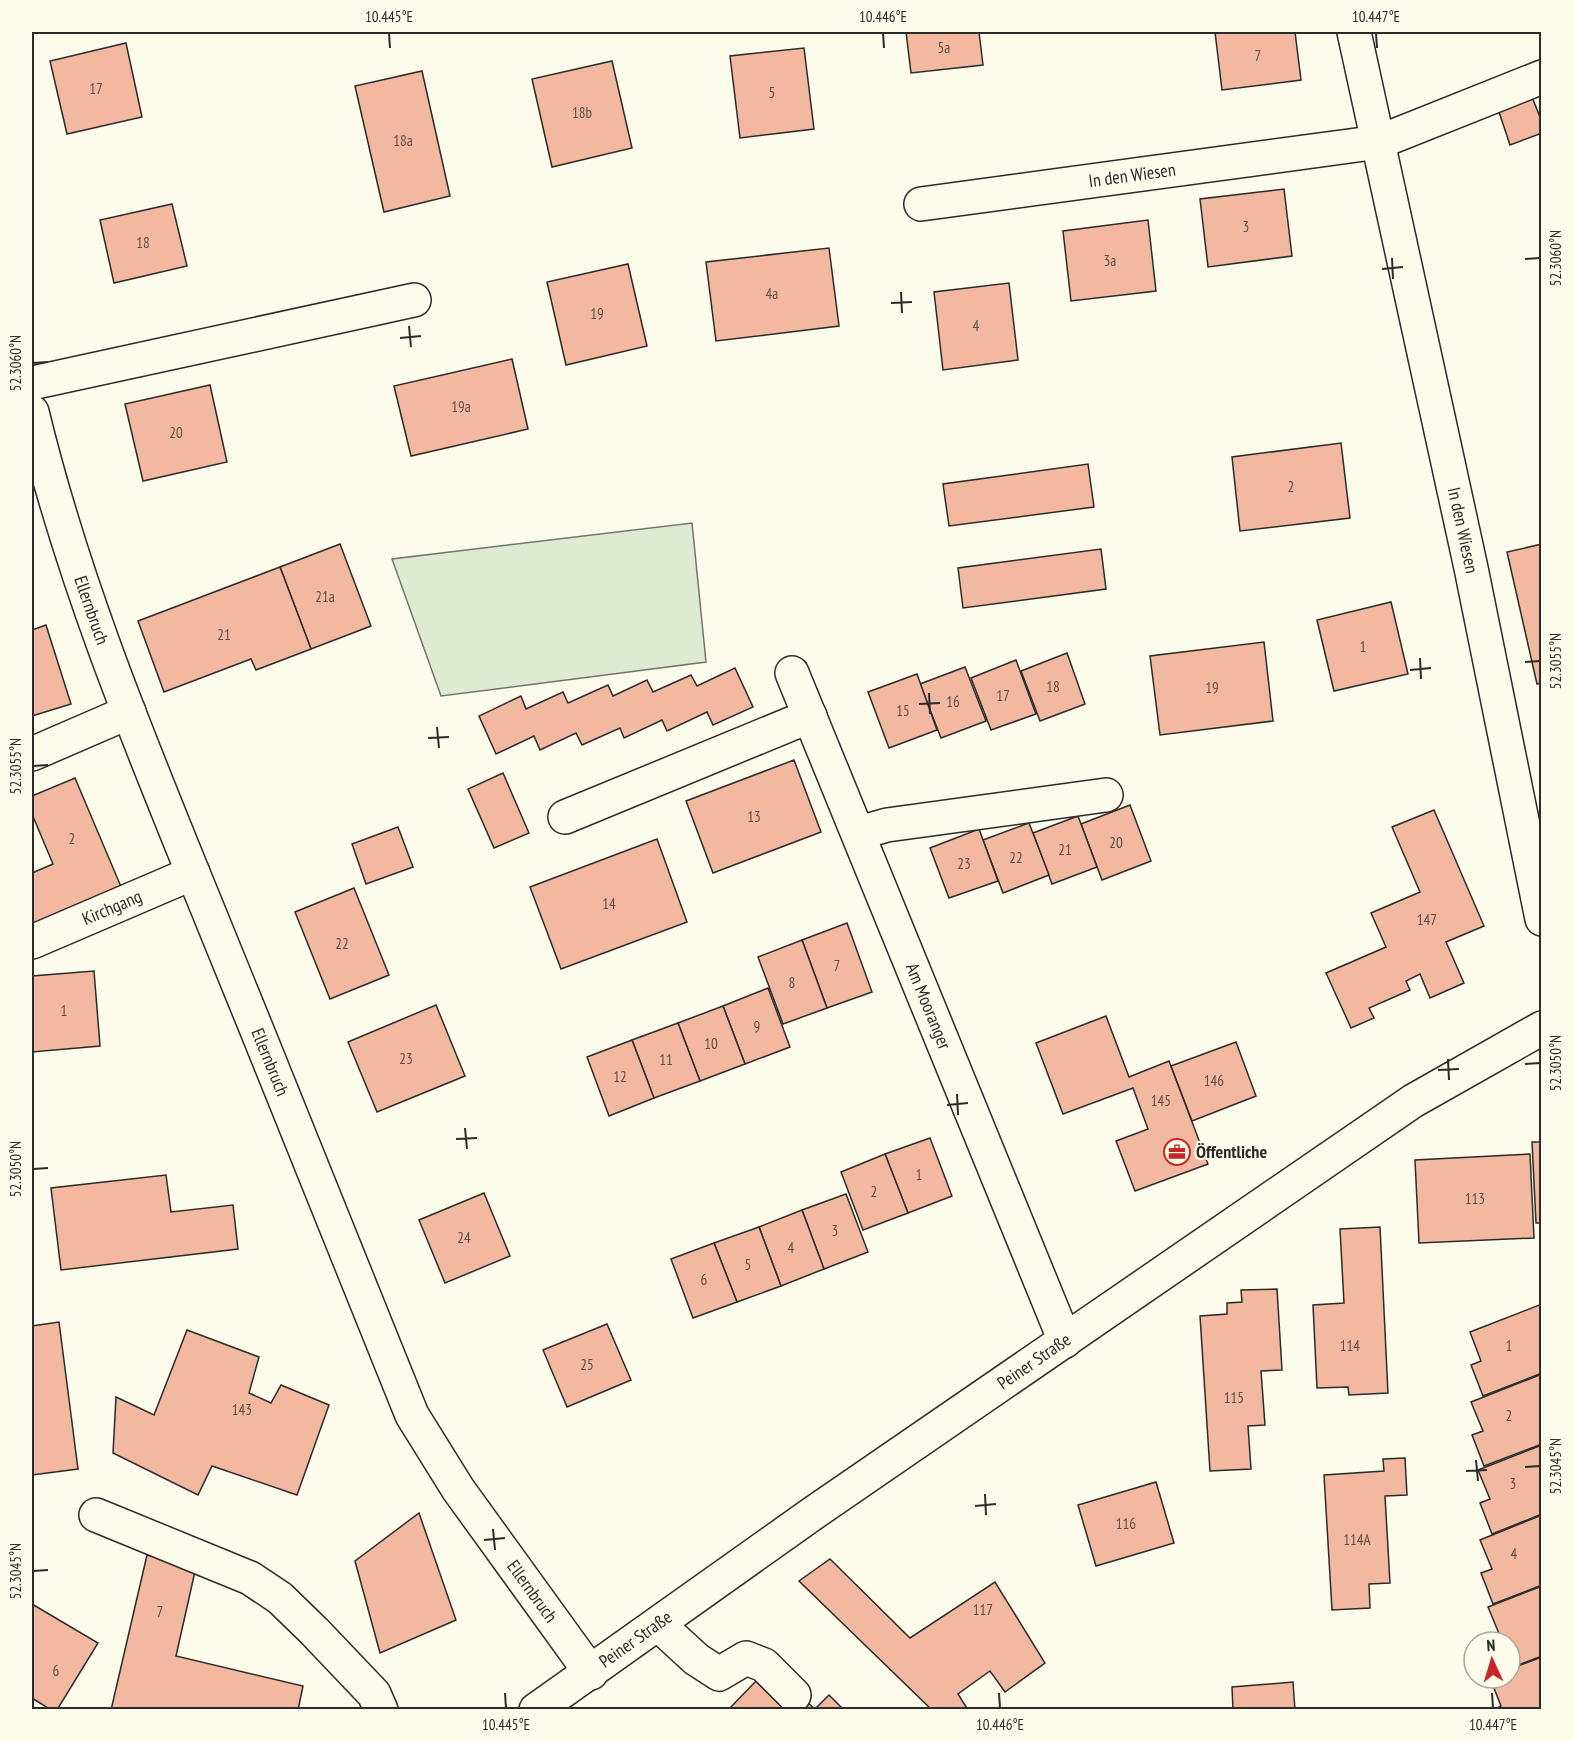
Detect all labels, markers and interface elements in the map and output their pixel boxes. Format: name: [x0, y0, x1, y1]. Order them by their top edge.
text: 10.445°E: [365, 7, 413, 26]
text: 10.446°E: [859, 7, 907, 26]
text: 10.447°E: [1352, 7, 1400, 26]
house number: 5a: [938, 38, 950, 57]
house number: 7: [1255, 46, 1261, 65]
house number: 17: [89, 79, 103, 98]
house number: 5: [769, 83, 775, 102]
house number: 18b: [572, 103, 592, 122]
house number: 18a: [393, 131, 413, 150]
street label: In den Wiesen: [1087, 158, 1177, 192]
house number: 3: [1243, 217, 1249, 236]
text: 52.3060°N: [1546, 230, 1565, 286]
house number: 18: [136, 233, 150, 252]
house number: 3a: [1104, 251, 1116, 270]
house number: 4a: [766, 284, 778, 303]
house number: 19: [590, 304, 604, 323]
house number: 4: [973, 316, 980, 335]
text: 52.3060°N: [6, 335, 25, 391]
house number: 19a: [451, 397, 471, 416]
house number: 20: [169, 423, 183, 442]
house number: 2: [1288, 477, 1294, 496]
street label: In den Wiesen: [1443, 485, 1484, 575]
street label: Ellernbruch: [69, 573, 114, 648]
house number: 21a: [315, 587, 335, 606]
house number: 21: [217, 625, 231, 644]
text: 52.3055°N: [1546, 633, 1565, 689]
house number: 1: [1360, 637, 1366, 656]
house number: 18: [1046, 677, 1060, 696]
house number: 19: [1205, 678, 1219, 697]
house number: 17: [996, 686, 1010, 705]
house number: 16: [946, 692, 960, 711]
house number: 15: [896, 701, 910, 720]
text: 52.3055°N: [6, 738, 25, 794]
house number: 13: [747, 807, 761, 826]
house number: 2: [69, 829, 75, 848]
house number: 20: [1109, 833, 1123, 852]
house number: 21: [1058, 840, 1072, 859]
house number: 22: [1009, 848, 1023, 867]
house number: 23: [957, 854, 971, 873]
street label: Kirchgang: [78, 884, 145, 930]
house number: 14: [602, 894, 616, 913]
house number: 147: [1417, 910, 1437, 929]
house number: 22: [335, 934, 349, 953]
house number: 7: [834, 956, 840, 975]
street label: Am Mooranger: [901, 959, 957, 1053]
house number: 8: [789, 973, 795, 992]
house number: 1: [61, 1001, 67, 1020]
house number: 9: [754, 1017, 760, 1036]
street label: Ellernbruch: [246, 1025, 295, 1099]
house number: 10: [704, 1034, 718, 1053]
text: 52.3050°N: [1546, 1035, 1565, 1091]
house number: 23: [399, 1049, 413, 1068]
house number: 11: [659, 1050, 673, 1069]
house number: 12: [613, 1067, 627, 1086]
house number: 146: [1204, 1071, 1224, 1090]
house number: 145: [1151, 1091, 1171, 1110]
office icon: Öffentliche: [1162, 1137, 1192, 1167]
place label: Öffentliche: [1196, 1140, 1267, 1163]
text: 52.3050°N: [6, 1141, 25, 1197]
house number: 1: [916, 1165, 922, 1184]
house number: 2: [871, 1182, 877, 1201]
house number: 113: [1465, 1189, 1485, 1208]
house number: 3: [832, 1221, 838, 1240]
house number: 24: [457, 1228, 471, 1247]
house number: 4: [788, 1238, 795, 1257]
house number: 5: [745, 1255, 751, 1274]
house number: 6: [701, 1270, 708, 1289]
street label: Peiner Straße: [993, 1328, 1075, 1394]
house number: 114: [1340, 1336, 1360, 1355]
house number: 1: [1506, 1336, 1512, 1355]
house number: 25: [580, 1355, 594, 1374]
house number: 115: [1224, 1388, 1244, 1407]
house number: 143: [232, 1400, 252, 1419]
house number: 2: [1506, 1406, 1512, 1425]
text: 52.3045°N: [1546, 1438, 1565, 1494]
house number: 3: [1510, 1474, 1516, 1493]
house number: 116: [1116, 1514, 1136, 1533]
house number: 114A: [1343, 1530, 1372, 1549]
text: 52.3045°N: [6, 1543, 25, 1599]
house number: 4: [1511, 1544, 1518, 1563]
street label: Ellernbruch: [502, 1556, 563, 1627]
house number: 117: [973, 1600, 993, 1619]
house number: 7: [157, 1602, 163, 1621]
street label: Peiner Straße: [594, 1605, 676, 1673]
north arrow: [1462, 1630, 1522, 1690]
text: N: [1486, 1635, 1496, 1655]
house number: 6: [53, 1661, 60, 1680]
text: 10.445°E: [482, 1715, 530, 1734]
text: 10.446°E: [976, 1715, 1024, 1734]
text: 10.447°E: [1469, 1715, 1517, 1734]

